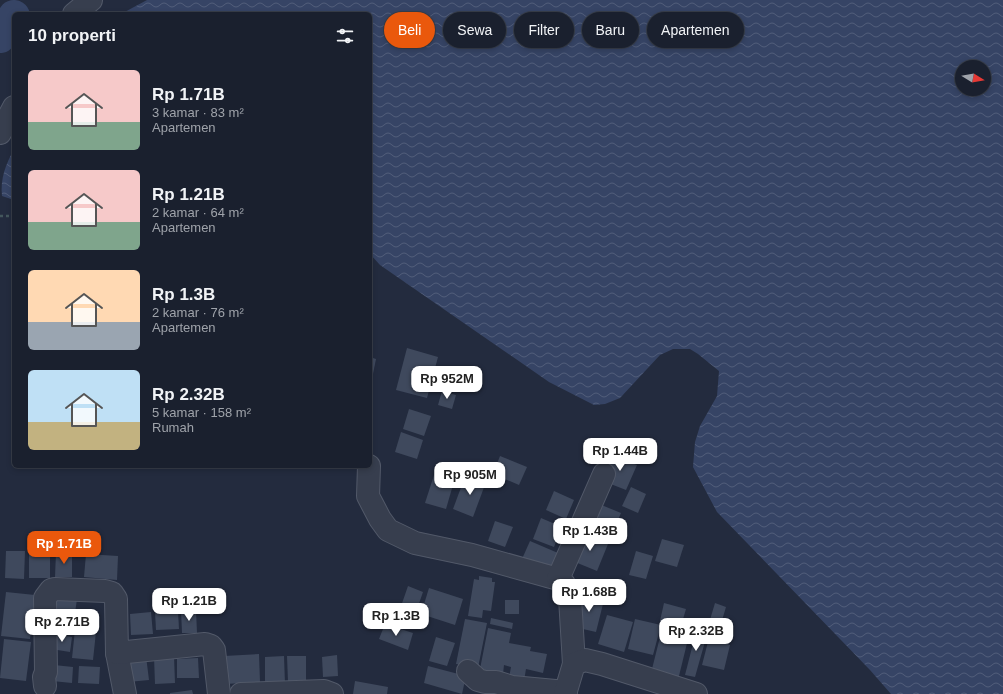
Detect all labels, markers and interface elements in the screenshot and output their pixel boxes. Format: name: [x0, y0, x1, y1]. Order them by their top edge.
chip: Beli: [384, 12, 435, 48]
chip: Sewa: [443, 12, 506, 48]
chip: Filter: [514, 12, 574, 48]
chip: Baru: [582, 12, 639, 48]
chip: Apartemen: [647, 12, 744, 48]
icon: filters: [334, 25, 356, 47]
text: 10 properti: [28, 26, 116, 45]
north arrow: [955, 60, 991, 96]
map controls: [955, 60, 991, 96]
text: Rp 1.71B: [152, 85, 225, 104]
icon: home: [60, 86, 108, 134]
text: 3 kamar · 83 m²: [152, 105, 244, 120]
text: Apartemen: [152, 120, 216, 135]
text: Rp 1.21B: [152, 185, 225, 204]
icon: home: [60, 186, 108, 234]
text: 2 kamar · 64 m²: [152, 205, 244, 220]
text: Apartemen: [152, 220, 216, 235]
text: Rp 1.3B: [152, 285, 215, 304]
icon: home: [60, 286, 108, 334]
text: 2 kamar · 76 m²: [152, 305, 244, 320]
text: Apartemen: [152, 320, 216, 335]
pin: Rp 952M: [410, 366, 484, 400]
text: Rp 952M: [420, 371, 474, 386]
text: Rp 2.32B: [152, 385, 225, 404]
icon: home: [60, 386, 108, 434]
text: 5 kamar · 158 m²: [152, 405, 251, 420]
text: Rumah: [152, 420, 194, 435]
pin: Rp 1.44B: [579, 438, 661, 472]
text: Rp 1.44B: [592, 443, 648, 458]
pin: Rp 905M: [433, 462, 507, 496]
text: Rp 905M: [443, 467, 497, 482]
pin: Rp 1.43B: [549, 518, 631, 552]
text: Rp 1.43B: [562, 523, 618, 538]
pin: Rp 1.71B: [23, 531, 105, 565]
text: Rp 1.71B: [36, 536, 92, 551]
pin: Rp 1.68B: [548, 579, 630, 613]
text: Rp 1.68B: [561, 584, 617, 599]
pin: Rp 1.21B: [148, 588, 230, 622]
text: Rp 1.21B: [161, 593, 217, 608]
pin: Rp 1.3B: [359, 603, 433, 637]
text: Rp 1.3B: [372, 608, 420, 623]
pin: Rp 2.71B: [21, 609, 103, 643]
text: Rp 2.71B: [34, 614, 90, 629]
pin: Rp 2.32B: [655, 618, 737, 652]
text: Rp 2.32B: [668, 623, 724, 638]

